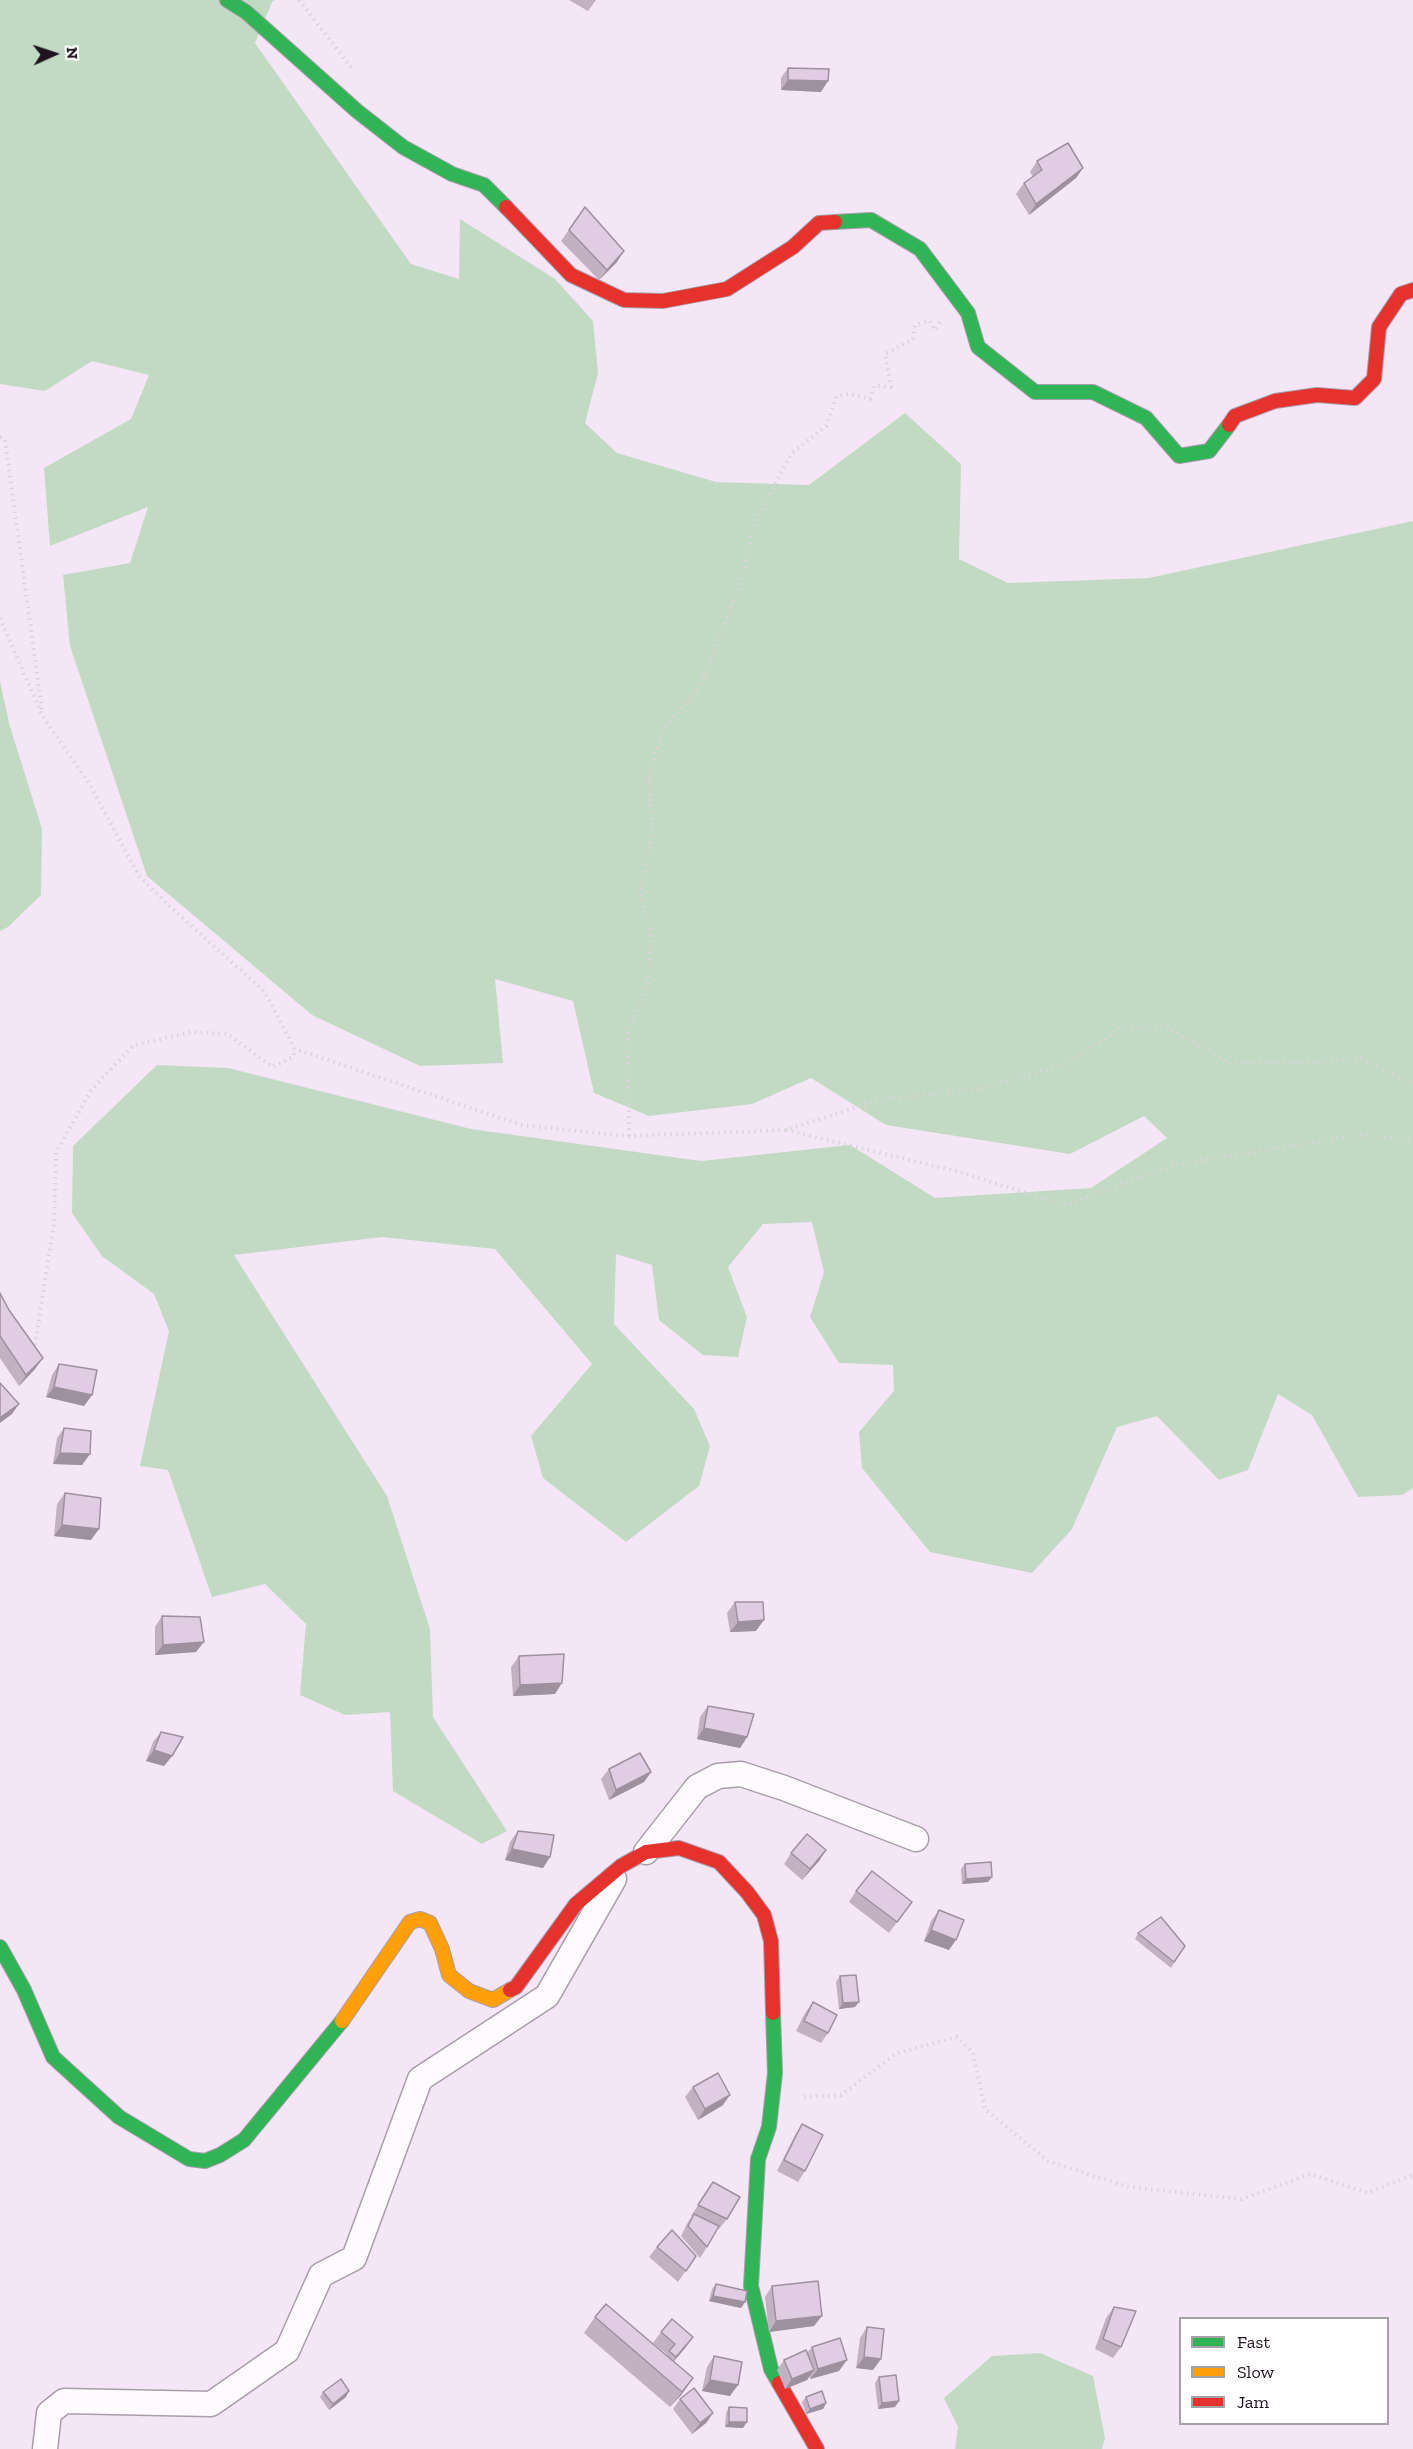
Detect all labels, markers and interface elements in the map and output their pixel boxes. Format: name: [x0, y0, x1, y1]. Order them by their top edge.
north arrow: [24, 24, 84, 84]
text: N: [63, 46, 82, 60]
legend: [1179, 2317, 1389, 2425]
text: Fast: [1237, 2331, 1270, 2353]
text: Slow: [1237, 2361, 1274, 2383]
text: Jam: [1237, 2391, 1269, 2413]

